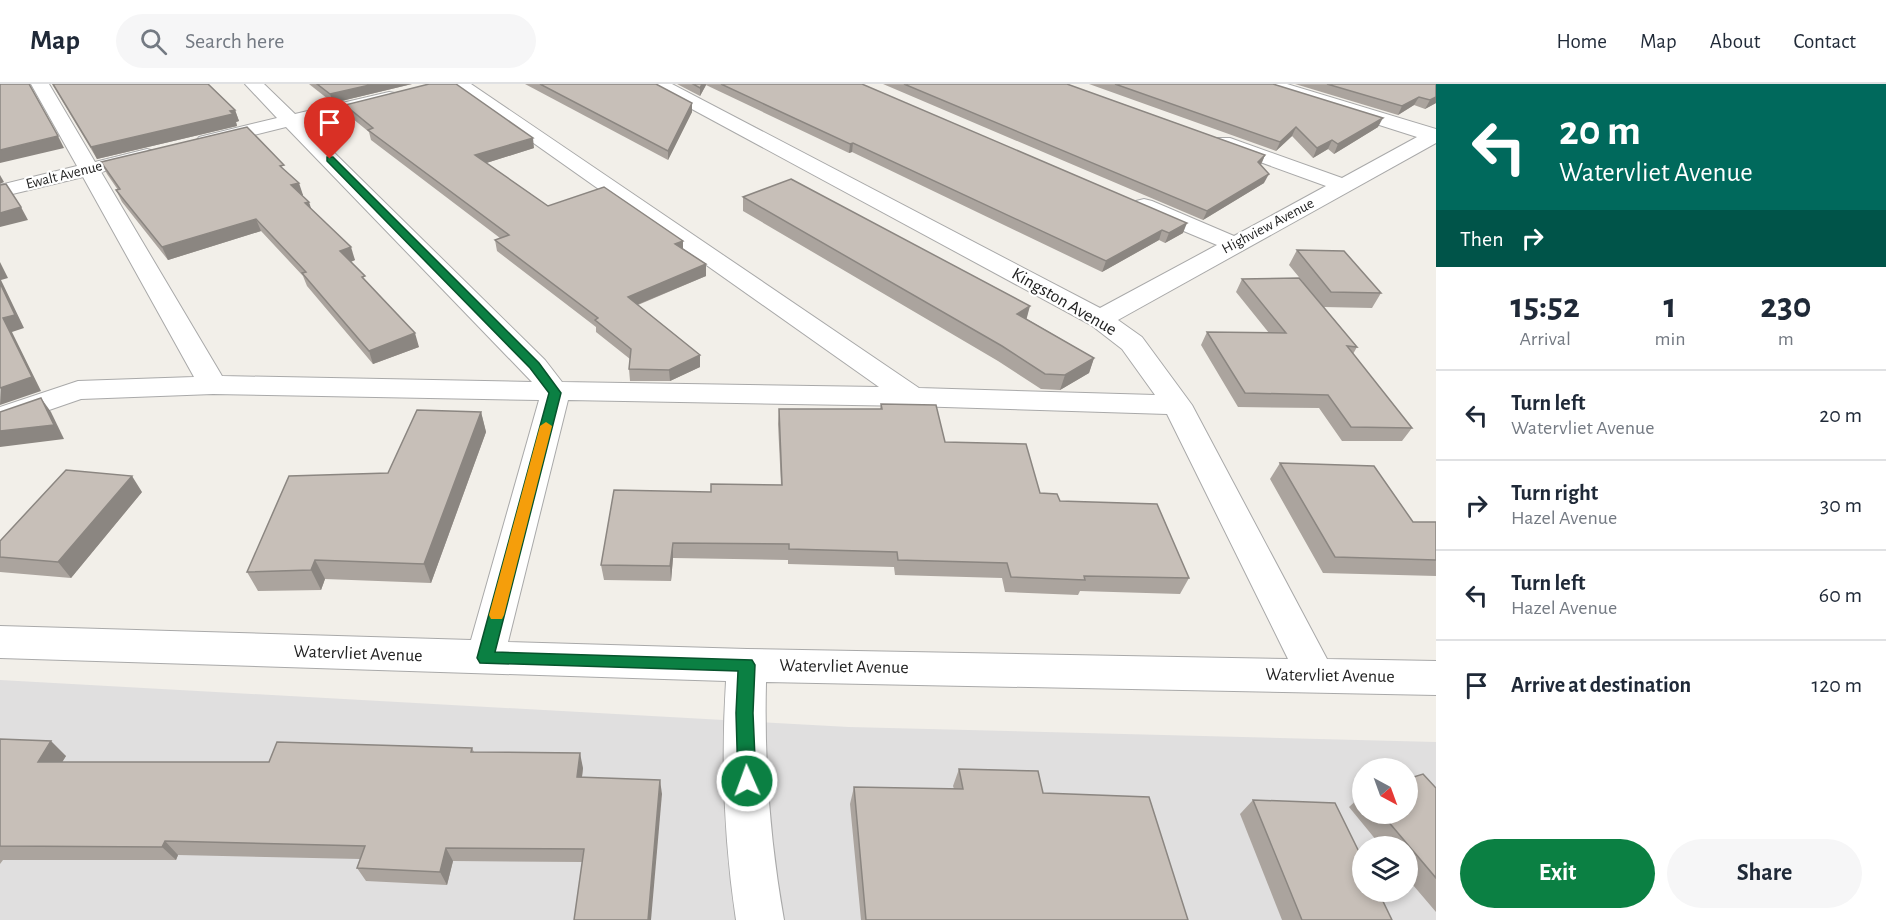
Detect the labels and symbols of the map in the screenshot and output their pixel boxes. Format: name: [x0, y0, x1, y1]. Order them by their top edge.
pin: [304, 97, 355, 159]
street label: Ewalt Avenue: [24, 158, 104, 192]
street label: Highview Avenue: [1219, 195, 1317, 257]
street label: Kingston Avenue: [1008, 265, 1120, 339]
street label: Watervliet Avenue: [293, 643, 423, 665]
street label: Watervliet Avenue: [779, 657, 909, 677]
street label: Watervliet Avenue: [1265, 666, 1395, 686]
position arrow: [715, 749, 779, 813]
north arrow: [1352, 758, 1418, 824]

